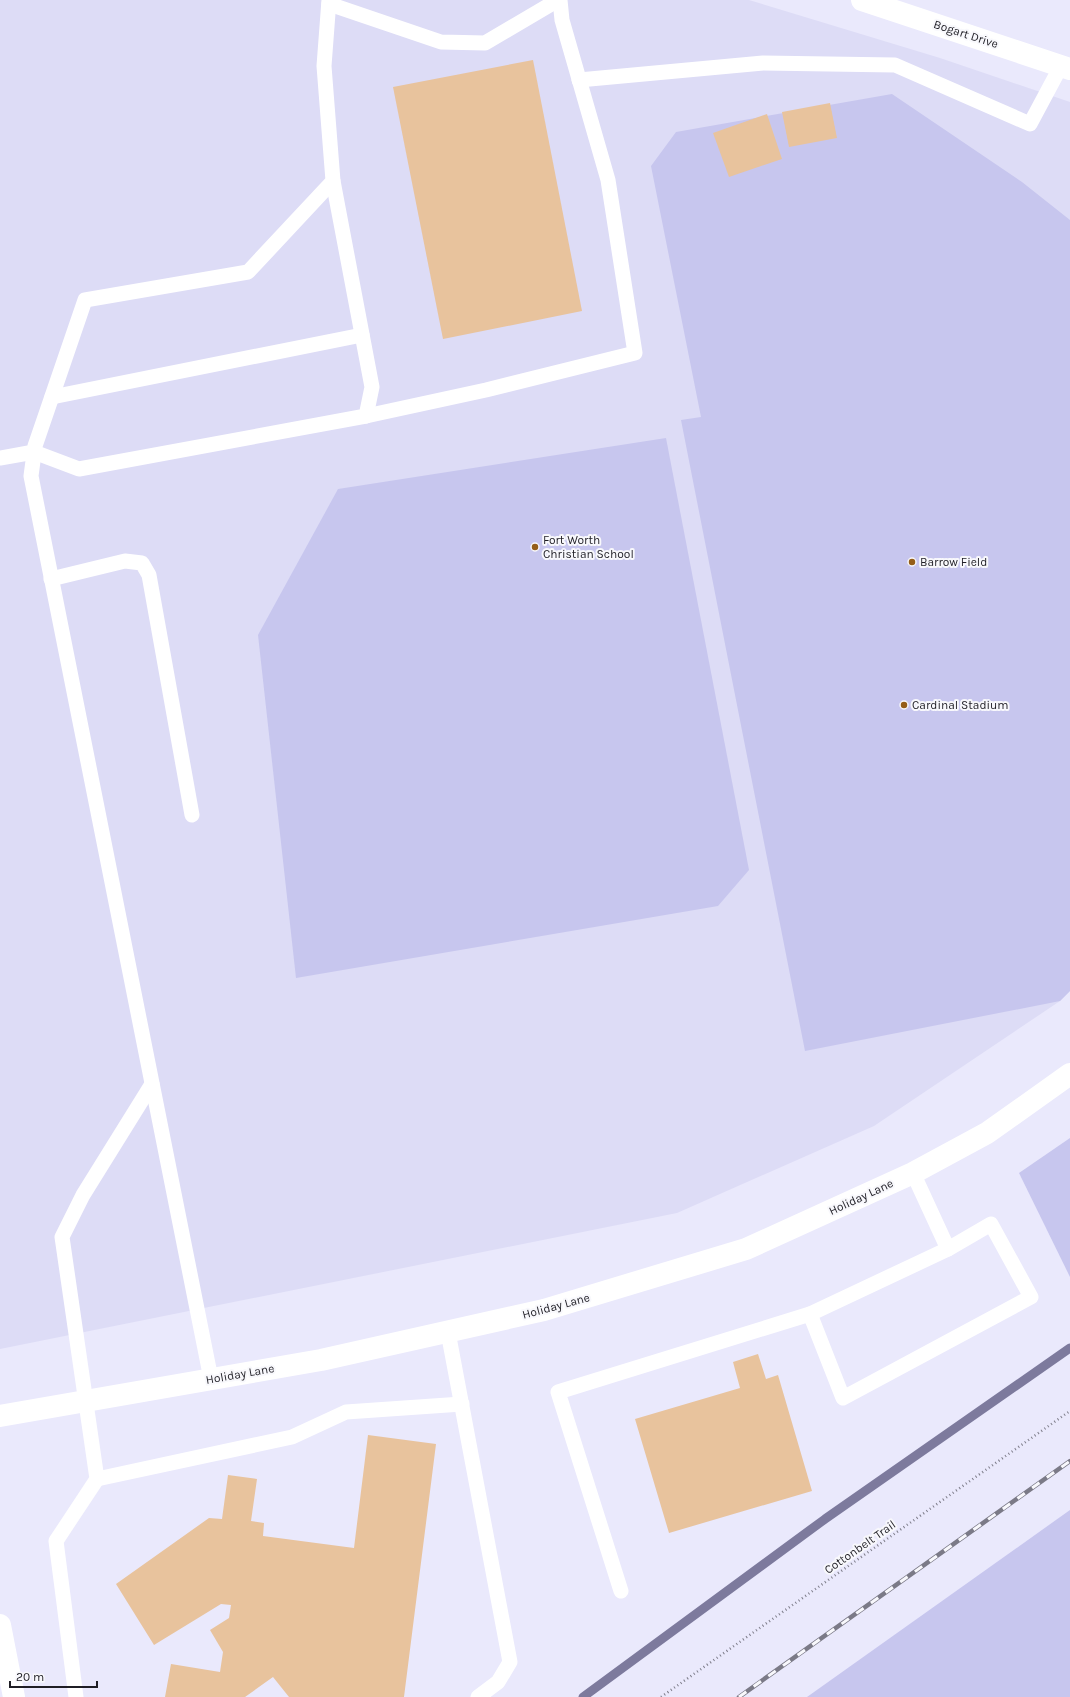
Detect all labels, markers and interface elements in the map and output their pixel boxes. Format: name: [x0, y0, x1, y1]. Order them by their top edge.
street label: Bogart Drive: [932, 17, 1000, 51]
place label: Fort Worth Christian School: [543, 533, 634, 561]
marker: Fort Worth Christian School: [530, 542, 540, 552]
place label: Barrow Field: [920, 555, 987, 569]
marker: Barrow Field: [907, 557, 917, 567]
place label: Cardinal Stadium: [912, 698, 1009, 712]
marker: Cardinal Stadium: [899, 700, 909, 710]
street label: Holiday Lane: [827, 1176, 895, 1218]
street label: Holiday Lane: [521, 1290, 591, 1322]
street label: Holiday Lane: [205, 1361, 275, 1387]
street label: Cottonbelt Trail: [822, 1517, 898, 1577]
scale bar: [10, 1663, 97, 1689]
text: 20 m: [16, 1670, 44, 1684]

